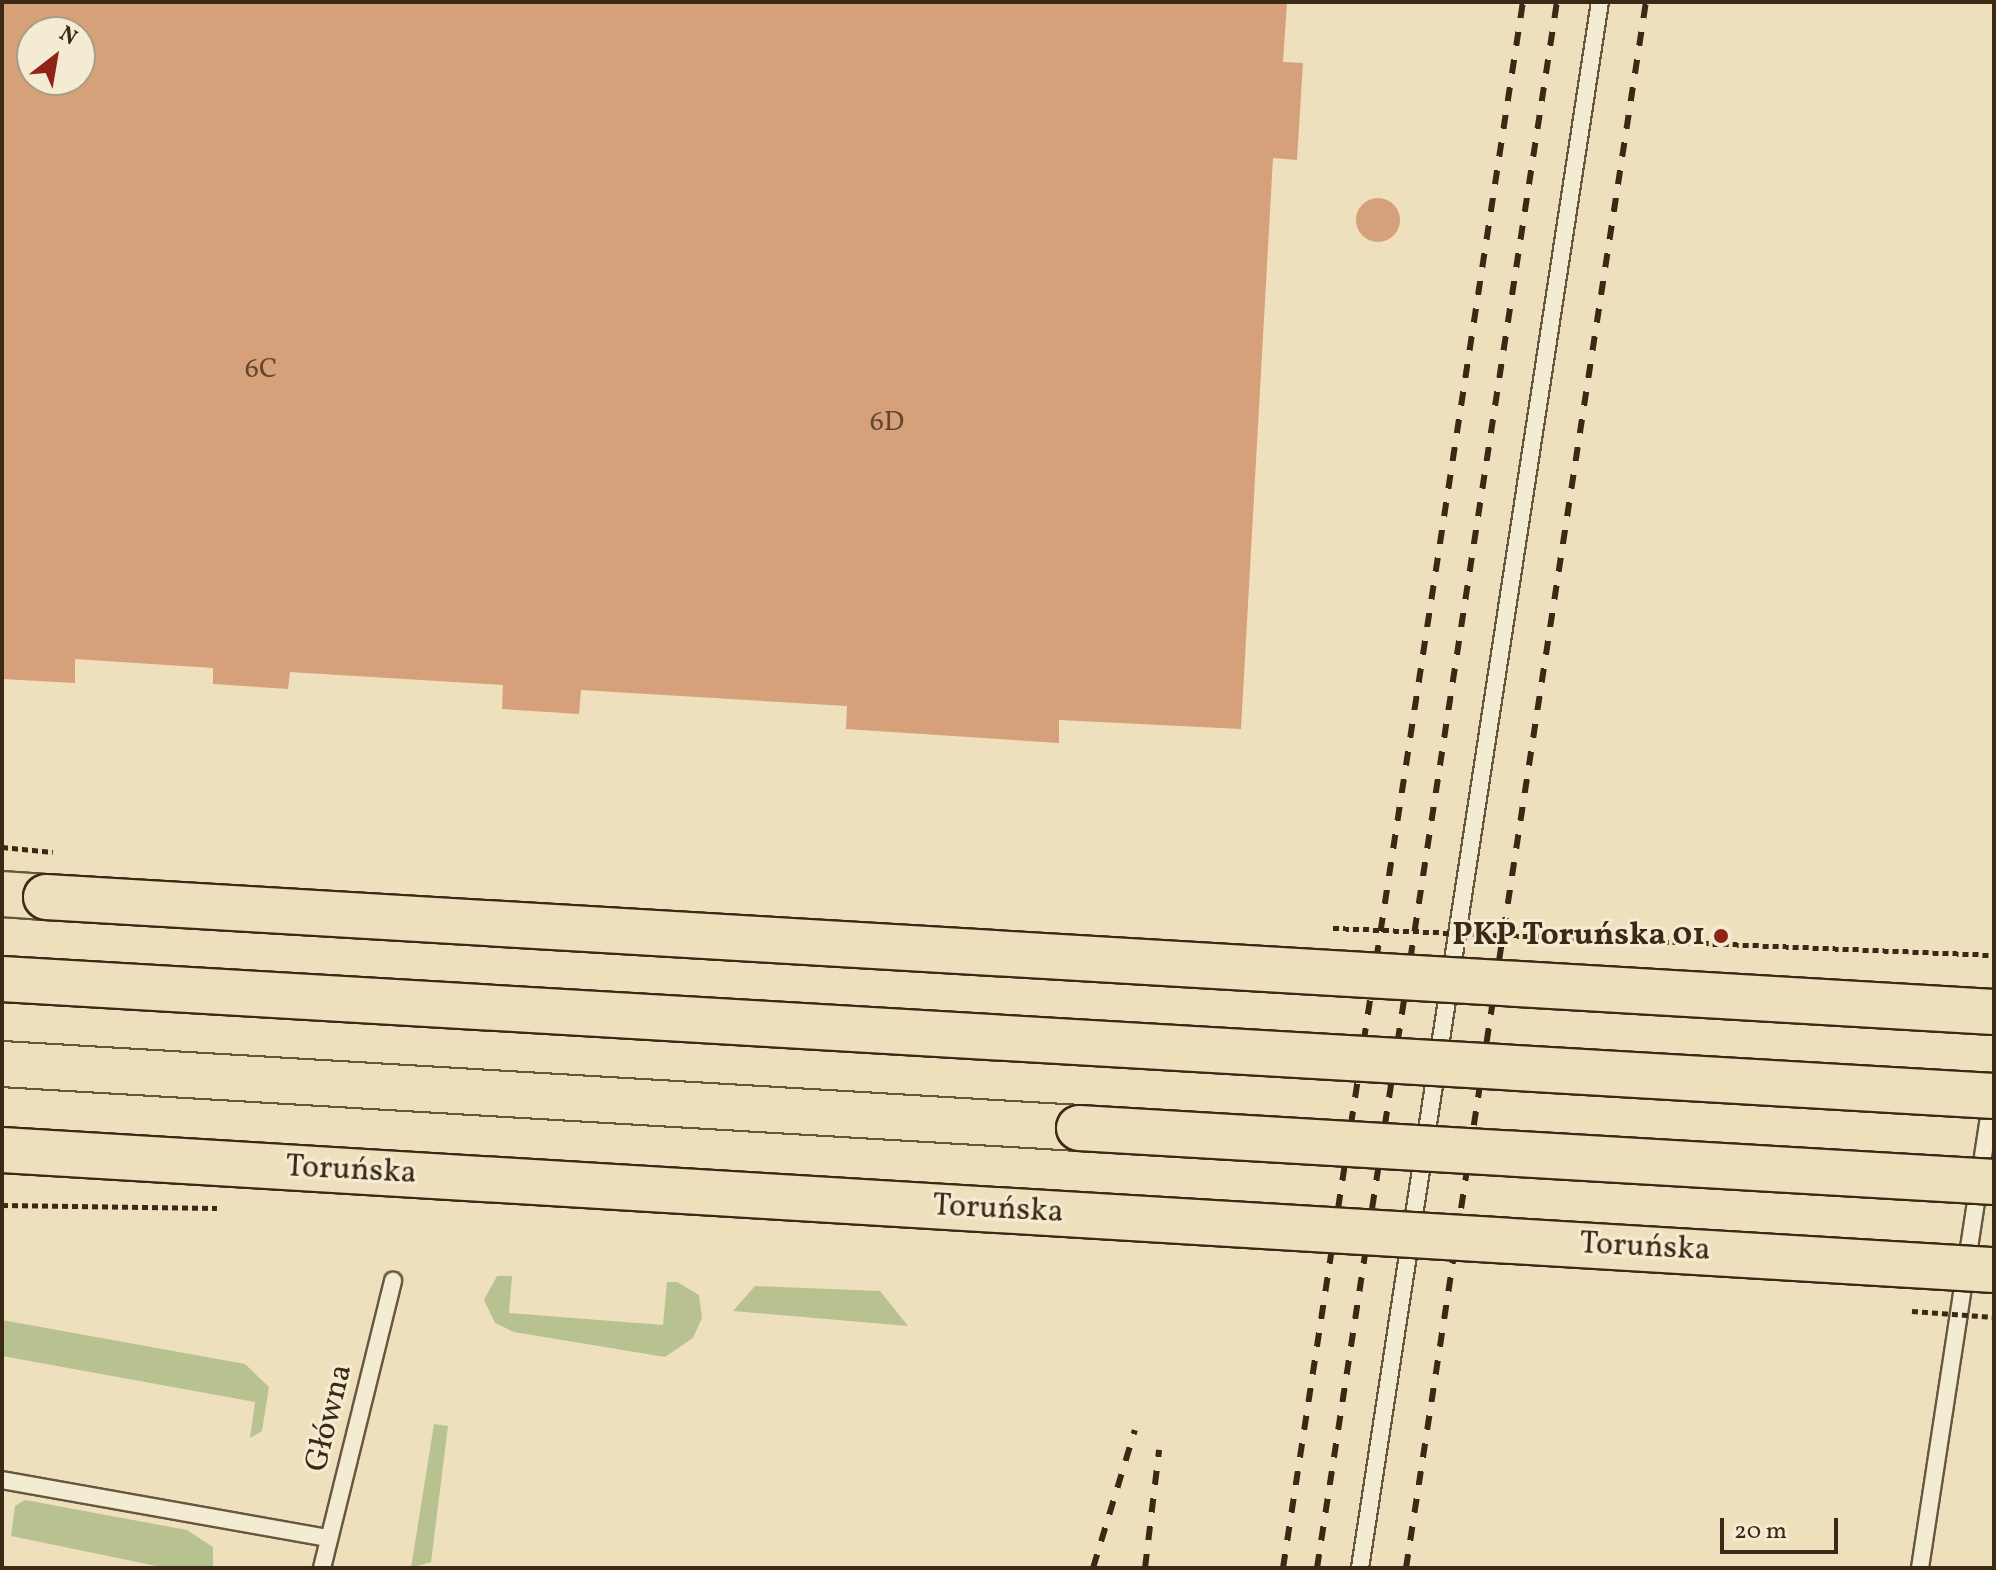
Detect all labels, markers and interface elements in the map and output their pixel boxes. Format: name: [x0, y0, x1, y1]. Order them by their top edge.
north arrow: [16, 16, 96, 96]
text: N: [53, 19, 82, 54]
house number: 6C: [245, 353, 277, 387]
house number: 6D: [870, 406, 904, 440]
place label: PKP Toruńska 01: [1452, 917, 1705, 955]
marker: PKP Toruńska 01: [1712, 927, 1730, 945]
street label: Toruńska: [285, 1148, 417, 1194]
street label: Toruńska: [932, 1187, 1064, 1233]
street label: Toruńska: [1579, 1225, 1711, 1271]
street label: Główna: [298, 1360, 362, 1476]
scale bar: [1724, 1502, 1842, 1552]
text: 20 m: [1734, 1515, 1787, 1549]

